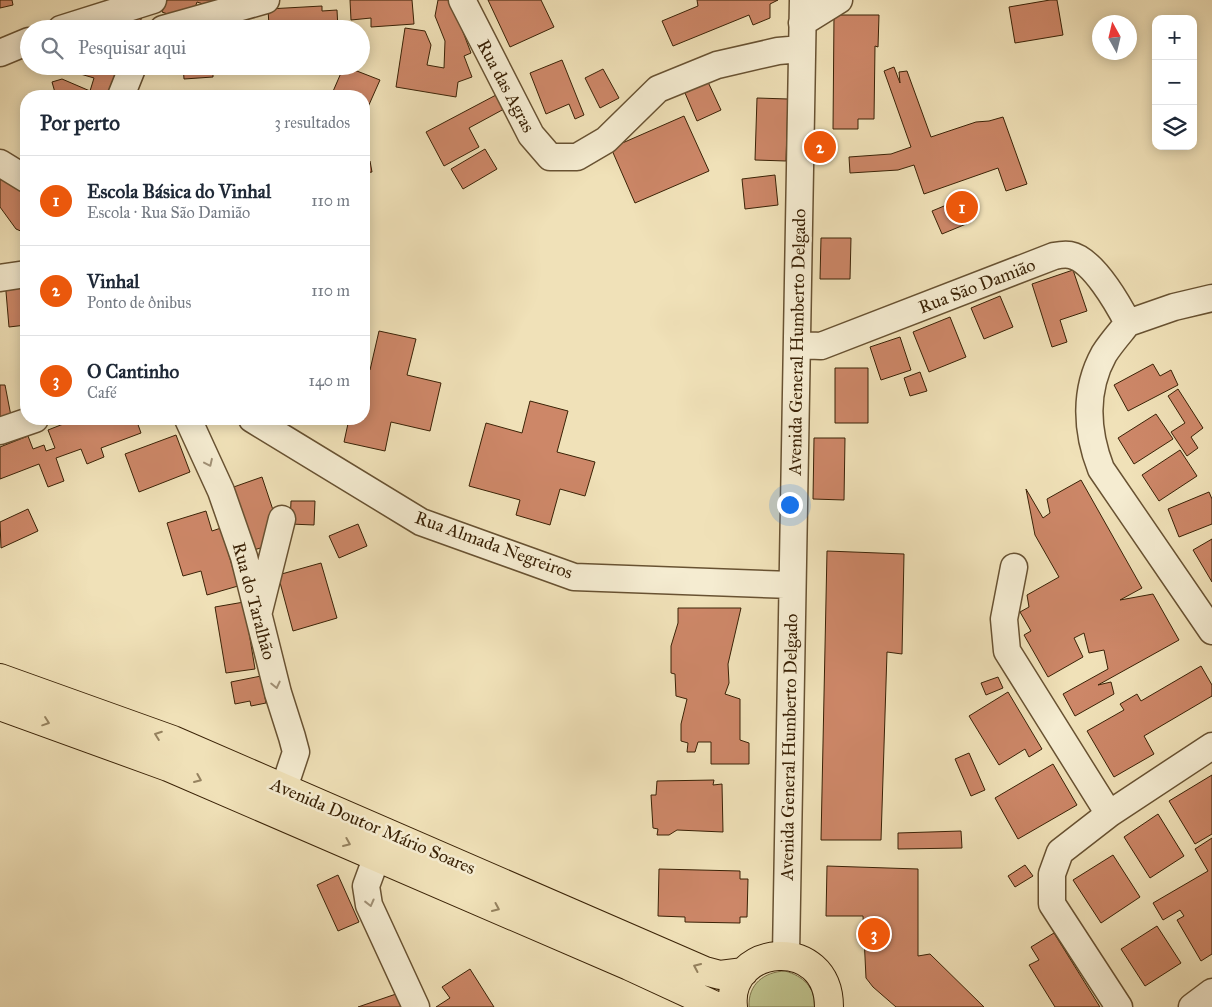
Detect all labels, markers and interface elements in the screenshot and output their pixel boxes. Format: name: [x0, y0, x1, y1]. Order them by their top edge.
north arrow: [1092, 15, 1137, 60]
map controls: [1152, 15, 1197, 150]
button: +: [1152, 15, 1197, 60]
search box: [20, 20, 370, 75]
icon: search: [38, 34, 66, 62]
text: Pesquisar aqui: [78, 36, 186, 59]
street label: Rua das Agras: [471, 36, 540, 137]
button: −: [1152, 60, 1197, 105]
button: layers: [1152, 105, 1197, 150]
text: Por perto: [40, 110, 120, 136]
text: 3 resultados: [275, 113, 350, 132]
pin: 2: [804, 128, 836, 166]
text: Escola Básica do Vinhal: [87, 180, 271, 203]
pin: 1: [946, 188, 978, 226]
text: 1: [53, 191, 59, 210]
text: 110 m: [311, 191, 350, 210]
text: Escola · Rua São Damião: [87, 203, 250, 222]
street label: Avenida General Humberto Delgado: [784, 208, 811, 477]
street label: Rua São Damião: [915, 254, 1039, 318]
text: Vinhal: [87, 270, 139, 293]
text: 2: [52, 281, 60, 300]
text: 110 m: [311, 281, 350, 300]
text: Ponto de ônibus: [87, 293, 191, 312]
text: O Cantinho: [87, 360, 179, 383]
text: 3: [53, 371, 59, 390]
text: 140 m: [309, 371, 350, 390]
text: Café: [87, 383, 117, 402]
one-way arrow: [202, 458, 213, 467]
your location: [777, 492, 803, 518]
street label: Rua Almada Negreiros: [412, 506, 576, 585]
street label: Rua do Taralhão: [228, 540, 280, 662]
street label: Avenida General Humberto Delgado: [776, 613, 803, 882]
one-way arrow: [270, 681, 281, 690]
one-way arrow: [41, 716, 50, 726]
one-way arrow: [154, 731, 163, 741]
street label: Avenida Doutor Mário Soares: [266, 772, 479, 879]
one-way arrow: [193, 773, 202, 784]
one-way arrow: [343, 838, 351, 848]
one-way arrow: [364, 898, 374, 906]
one-way arrow: [491, 902, 500, 913]
pin: 3: [858, 915, 890, 953]
one-way arrow: [693, 963, 702, 974]

